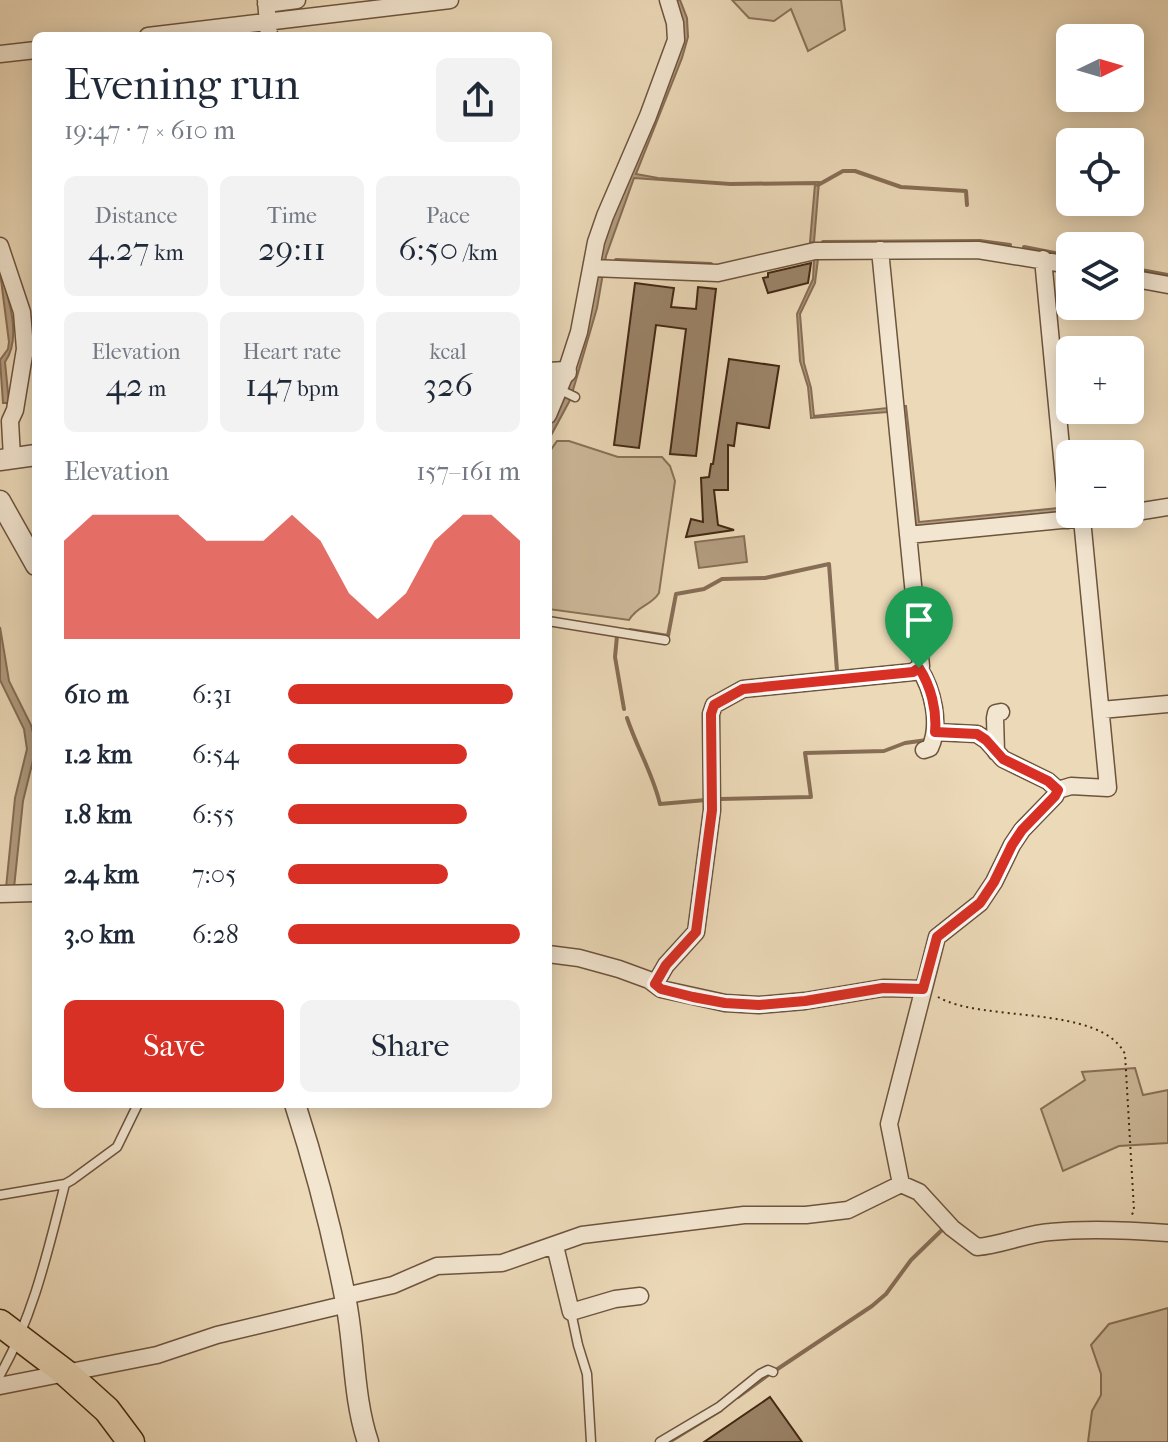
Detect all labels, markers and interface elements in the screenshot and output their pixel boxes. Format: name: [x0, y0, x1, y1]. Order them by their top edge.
north arrow: [1056, 24, 1144, 112]
map controls: [1056, 24, 1144, 528]
button: share: [436, 58, 520, 142]
text: Evening run: [64, 59, 299, 110]
text: 19:47 · 7 × 610 m: [64, 115, 235, 146]
button: locate: [1056, 128, 1144, 216]
text: Distance: [95, 203, 177, 229]
text: Time: [267, 203, 317, 229]
text: Pace: [426, 203, 470, 229]
text: 4.27: [88, 229, 150, 269]
text: 29:11: [258, 229, 326, 269]
text: 6:50: [398, 229, 458, 269]
button: layers: [1056, 232, 1144, 320]
text: km: [150, 240, 184, 266]
text: /km: [458, 240, 498, 266]
button: +: [1056, 336, 1144, 424]
text: Elevation: [92, 339, 180, 365]
text: Heart rate: [243, 339, 341, 365]
text: kcal: [429, 339, 467, 365]
text: 42: [106, 365, 143, 405]
text: 147: [245, 365, 293, 405]
text: 326: [423, 365, 473, 405]
text: m: [143, 376, 166, 402]
text: bpm: [293, 376, 339, 402]
button: −: [1056, 440, 1144, 528]
text: Elevation: [64, 456, 169, 487]
text: 157–161 m: [416, 456, 520, 487]
pin: [885, 586, 953, 668]
icon: arrive: [897, 598, 941, 642]
text: 610 m: [64, 679, 129, 710]
text: 6:31: [192, 679, 232, 710]
text: 1.2 km: [64, 739, 132, 770]
text: 6:54: [192, 739, 239, 770]
text: 1.8 km: [64, 799, 132, 830]
text: 6:55: [192, 799, 235, 830]
text: 2.4 km: [64, 859, 139, 890]
text: 7:05: [192, 859, 236, 890]
text: 3.0 km: [64, 919, 135, 950]
text: 6:28: [192, 919, 239, 950]
button: Save: [64, 1000, 284, 1092]
button: Share: [300, 1000, 520, 1092]

